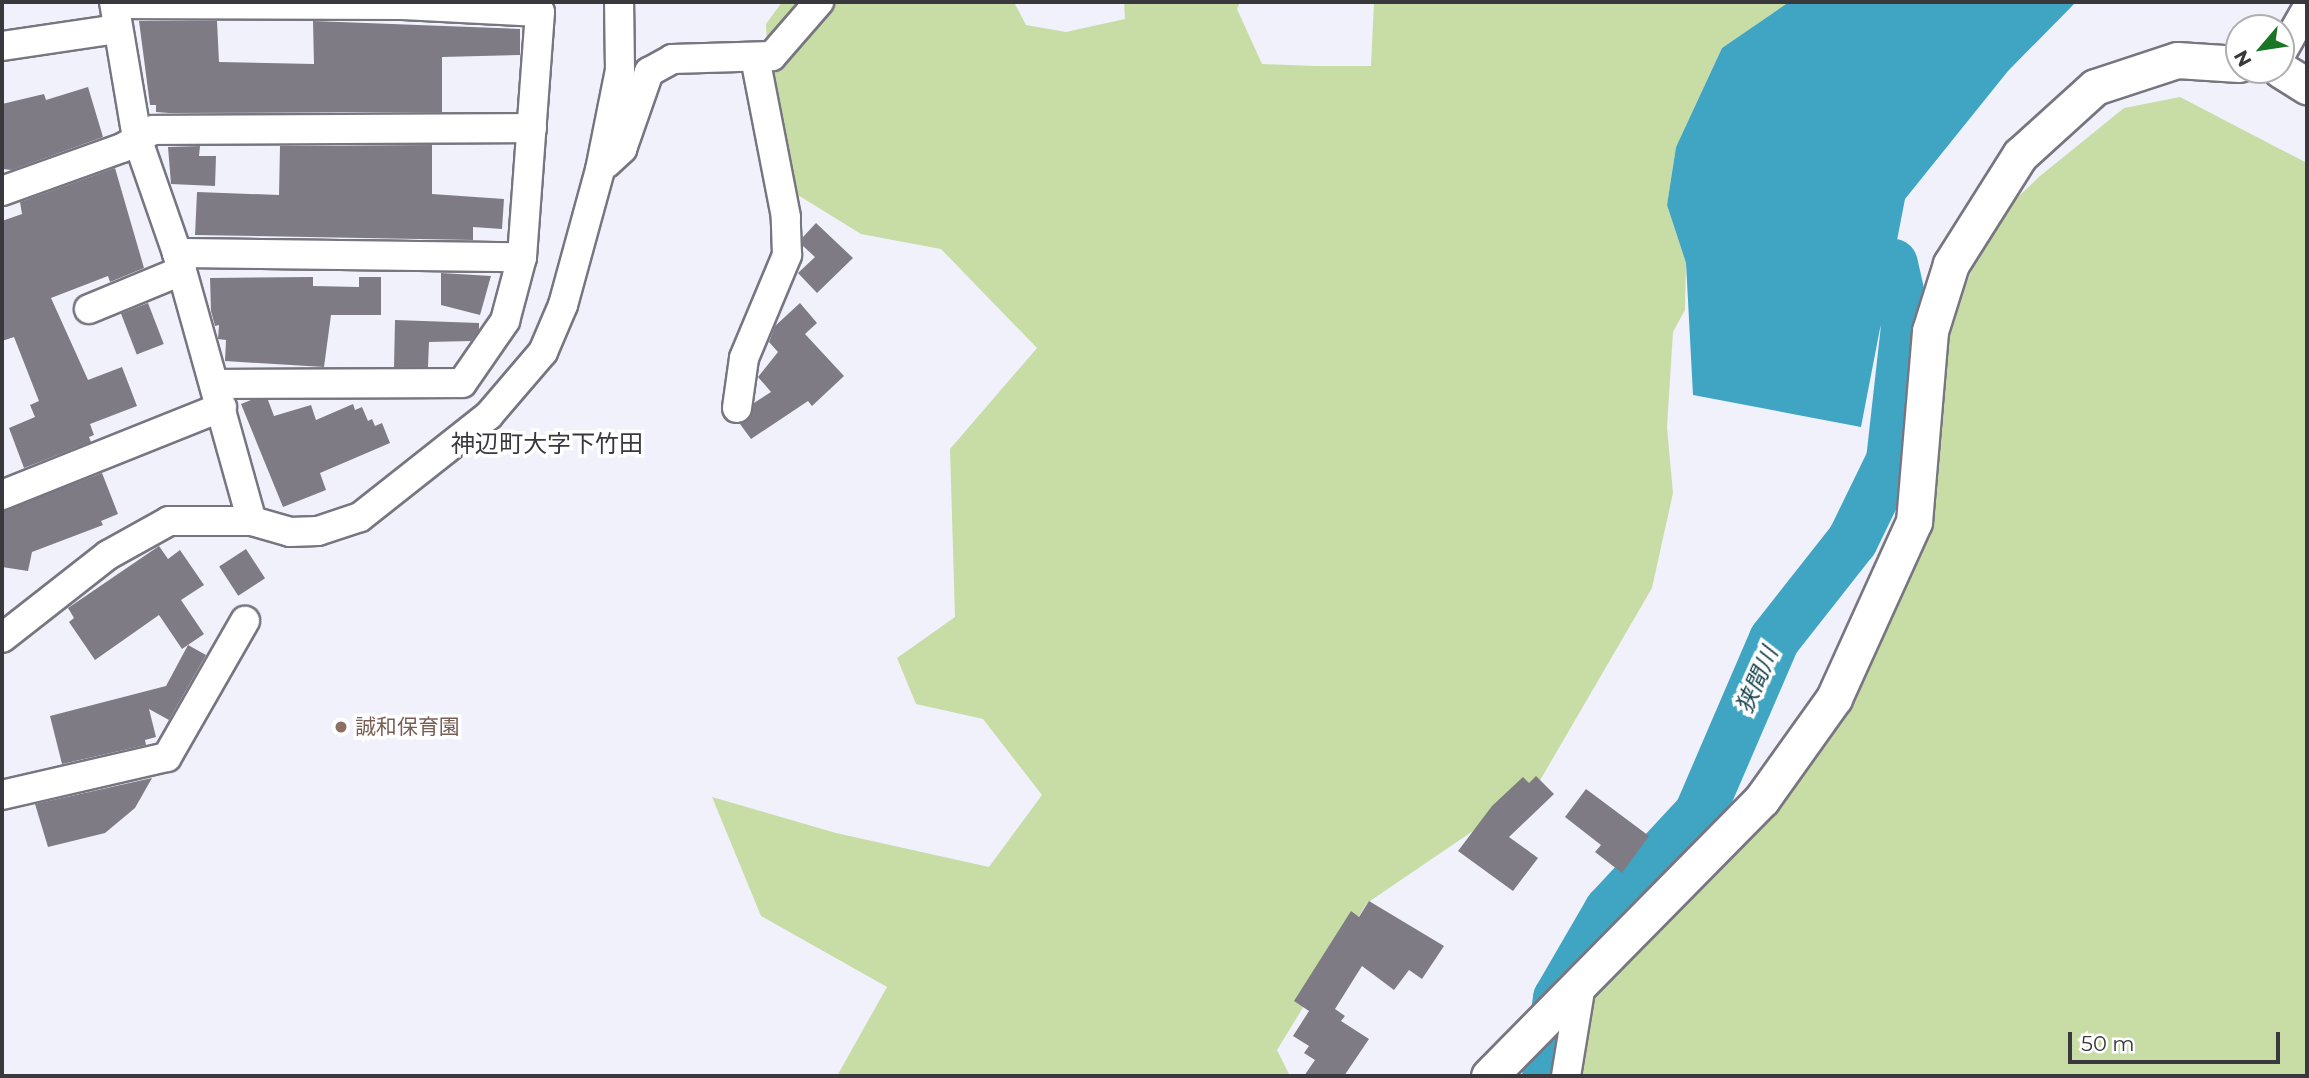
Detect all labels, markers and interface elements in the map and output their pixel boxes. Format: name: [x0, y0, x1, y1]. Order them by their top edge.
north arrow: [2225, 14, 2295, 84]
text: N: [2229, 46, 2257, 71]
district label: 神辺町大字下竹田: [451, 430, 643, 458]
water label: 狭間川: [1730, 643, 1784, 717]
place label: 誠和保育園: [355, 714, 460, 740]
marker: 誠和保育園: [333, 719, 349, 735]
scale bar: [2071, 1018, 2283, 1062]
text: 50 m: [2081, 1031, 2135, 1056]

